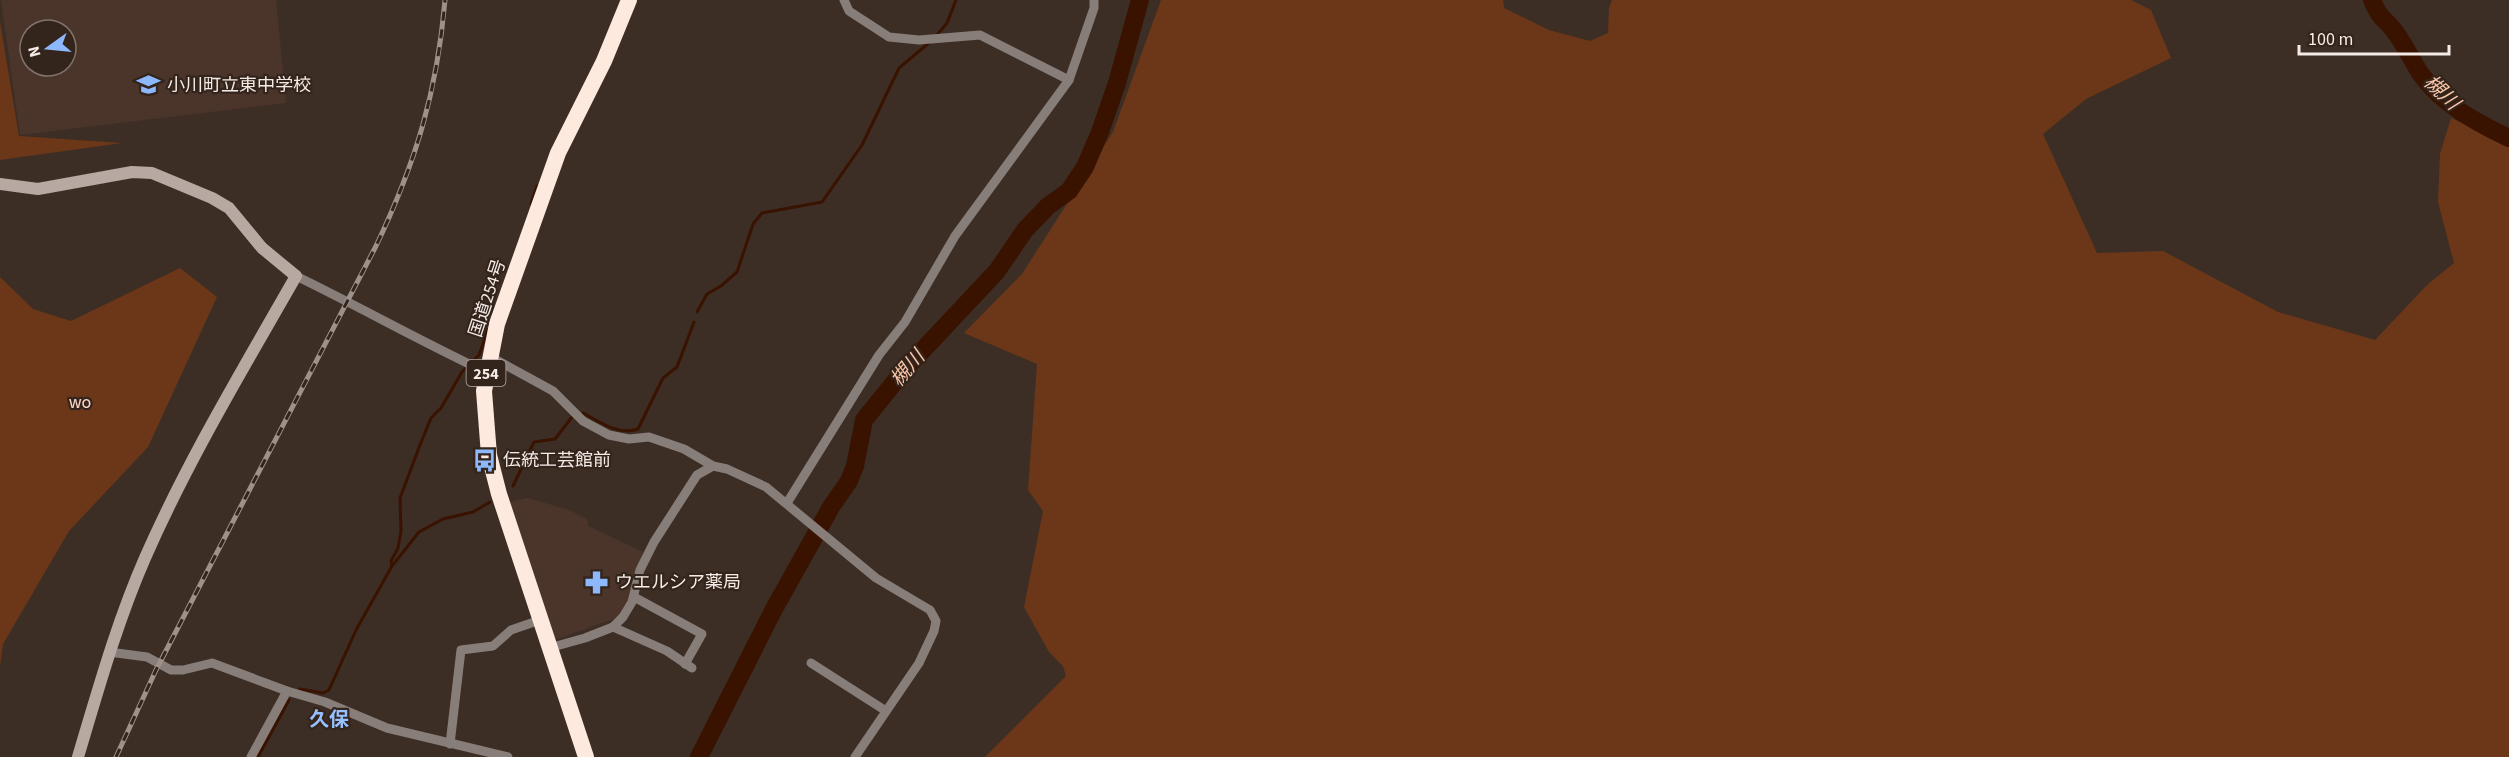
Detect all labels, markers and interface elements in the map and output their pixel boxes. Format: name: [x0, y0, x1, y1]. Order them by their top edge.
north arrow: [18, 18, 78, 78]
scale bar: [2299, 18, 2449, 56]
text: 100 m: [2308, 27, 2353, 52]
text: N: [22, 44, 46, 60]
water label: 槻川: [2417, 69, 2467, 118]
school or university icon: 小川町立東中学校: [136, 72, 162, 98]
place label: 小川町立東中学校: [167, 73, 311, 98]
street label: 国道254号: [463, 256, 512, 340]
water label: 槻川: [884, 343, 933, 393]
road number: 254: [466, 360, 506, 386]
park label: wo: [69, 390, 91, 415]
bus stop icon: 伝統工芸館前: [472, 447, 498, 473]
place label: 伝統工芸館前: [503, 448, 611, 473]
pharmacy icon: ウエルシア薬局: [584, 569, 610, 595]
place label: ウエルシア薬局: [615, 570, 741, 595]
district label: 久保: [309, 706, 349, 734]

